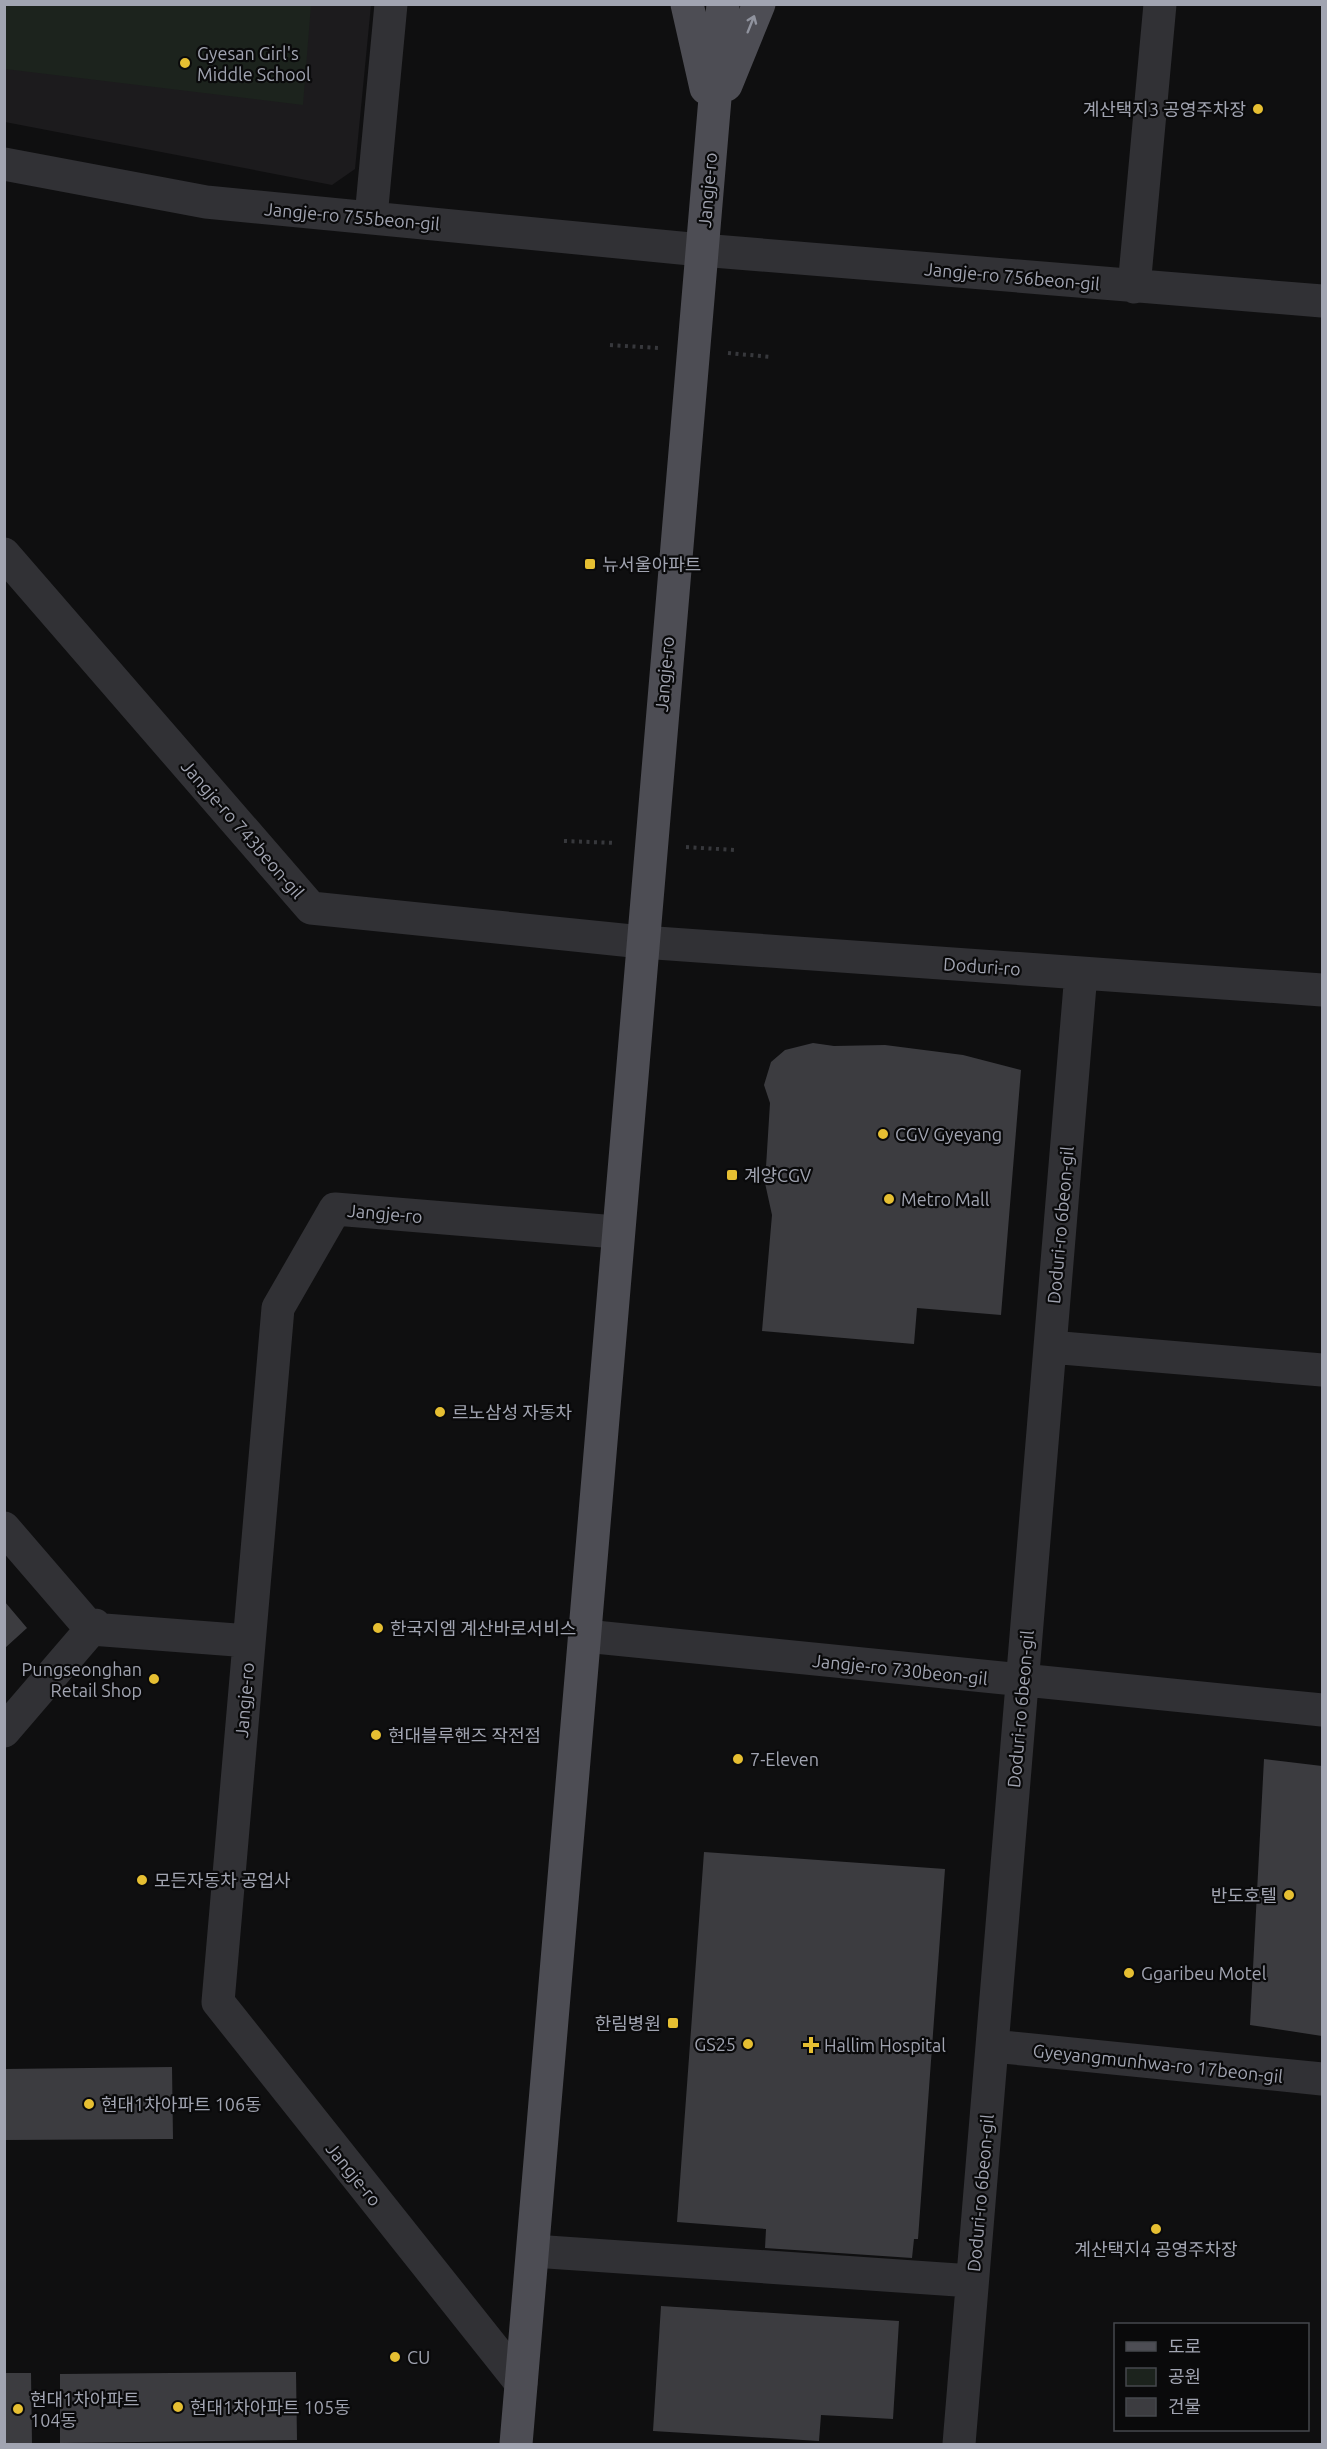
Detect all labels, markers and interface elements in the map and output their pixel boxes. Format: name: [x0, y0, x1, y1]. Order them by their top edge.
one-way arrow: [746, 15, 757, 34]
place label: Gyesan Girl's Middle School: [197, 43, 311, 84]
marker: Gyesan Girl's Middle School: [178, 56, 192, 70]
place label: 계산택지3 공영주차장: [1083, 99, 1246, 119]
marker: 계산택지3 공영주차장: [1251, 102, 1265, 116]
street label: Jangje-ro: [694, 151, 720, 229]
street label: Jangje-ro 755beon-gil: [263, 198, 441, 234]
street label: Jangje-ro 756beon-gil: [923, 258, 1101, 294]
place label: 뉴서울아파트: [602, 554, 701, 574]
marker: 뉴서울아파트: [583, 557, 597, 571]
street label: Jangje-ro: [651, 635, 677, 713]
street label: Jangje-ro 743beon-gil: [178, 756, 309, 902]
street label: Doduri-ro: [943, 953, 1021, 979]
place label: CGV Gyeyang: [895, 1124, 1002, 1144]
marker: CGV Gyeyang: [876, 1127, 890, 1141]
street label: Doduri-ro 6beon-gil: [1043, 1145, 1077, 1305]
place label: 계양CGV: [744, 1165, 812, 1185]
marker: 계양CGV: [725, 1168, 739, 1182]
place label: Metro Mall: [901, 1189, 990, 1209]
marker: Metro Mall: [882, 1192, 896, 1206]
street label: Jangje-ro: [346, 1200, 424, 1226]
place label: 르노삼성 자동차: [452, 1402, 572, 1422]
marker: 르노삼성 자동차: [433, 1405, 447, 1419]
place label: 한국지엠 계산바로서비스: [390, 1618, 576, 1638]
marker: 한국지엠 계산바로서비스: [371, 1621, 385, 1635]
street label: Doduri-ro 6beon-gil: [1003, 1629, 1037, 1789]
street label: Jangje-ro 730beon-gil: [811, 1650, 989, 1688]
place label: Pungseonghan Retail Shop: [22, 1659, 142, 1700]
street label: Jangje-ro: [231, 1661, 257, 1739]
marker: Pungseonghan Retail Shop: [147, 1672, 161, 1686]
place label: 현대블루핸즈 작전점: [388, 1725, 541, 1745]
marker: 현대블루핸즈 작전점: [369, 1728, 383, 1742]
place label: 7-Eleven: [750, 1749, 819, 1769]
marker: 7-Eleven: [731, 1752, 745, 1766]
place label: 모든자동차 공업사: [154, 1870, 291, 1890]
marker: 모든자동차 공업사: [135, 1873, 149, 1887]
place label: 반도호텔: [1211, 1885, 1277, 1905]
marker: 반도호텔: [1282, 1888, 1296, 1902]
place label: Ggaribeu Motel: [1141, 1963, 1267, 1983]
marker: Ggaribeu Motel: [1122, 1966, 1136, 1980]
place label: 한림병원: [595, 2013, 661, 2033]
marker: 한림병원: [666, 2016, 680, 2030]
place label: GS25: [694, 2034, 736, 2054]
place label: Hallim Hospital: [824, 2035, 946, 2055]
marker: Hallim Hospital: [802, 2036, 820, 2054]
marker: GS25: [741, 2037, 755, 2051]
street label: Gyeyangmunhwa-ro 17beon-gil: [1032, 2040, 1284, 2086]
place label: 현대1차아파트 106동: [101, 2094, 262, 2114]
marker: 현대1차아파트 106동: [82, 2097, 96, 2111]
street label: Doduri-ro 6beon-gil: [963, 2113, 997, 2273]
street label: Jangje-ro: [322, 2138, 386, 2210]
marker: 계산택지4 공영주차장: [1149, 2222, 1163, 2236]
place label: 계산택지4 공영주차장: [1074, 2239, 1238, 2259]
legend: [1114, 2323, 1309, 2431]
text: 도로: [1168, 2336, 1201, 2356]
place label: CU: [407, 2347, 430, 2367]
marker: CU: [388, 2350, 402, 2364]
text: 공원: [1168, 2366, 1201, 2386]
place label: 현대1차아파트 104동: [30, 2389, 140, 2430]
text: 건물: [1168, 2396, 1201, 2416]
place label: 현대1차아파트 105동: [190, 2397, 351, 2417]
marker: 현대1차아파트 105동: [171, 2400, 185, 2414]
marker: 현대1차아파트 104동: [11, 2402, 25, 2416]

